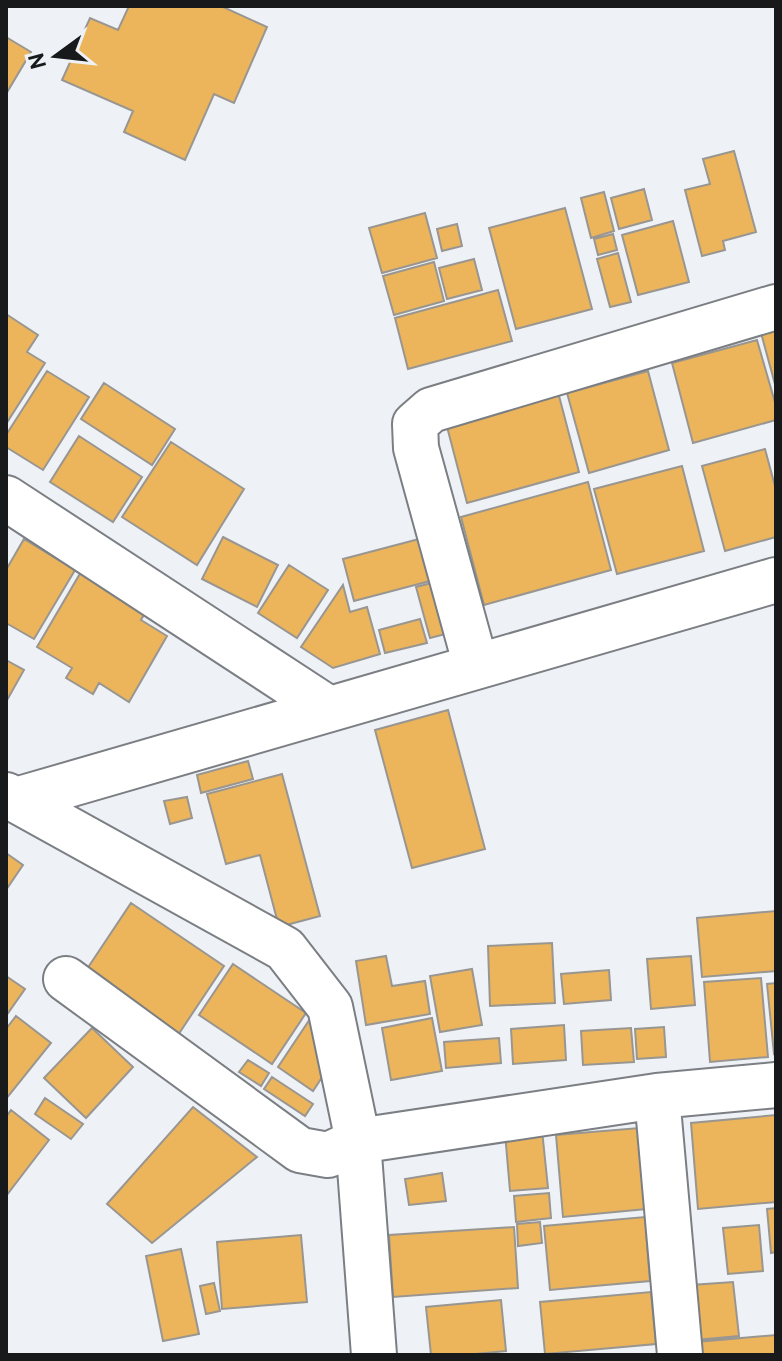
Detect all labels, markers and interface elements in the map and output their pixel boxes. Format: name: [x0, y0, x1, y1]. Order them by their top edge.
north arrow: [16, 16, 96, 96]
text: N: [24, 49, 54, 72]

